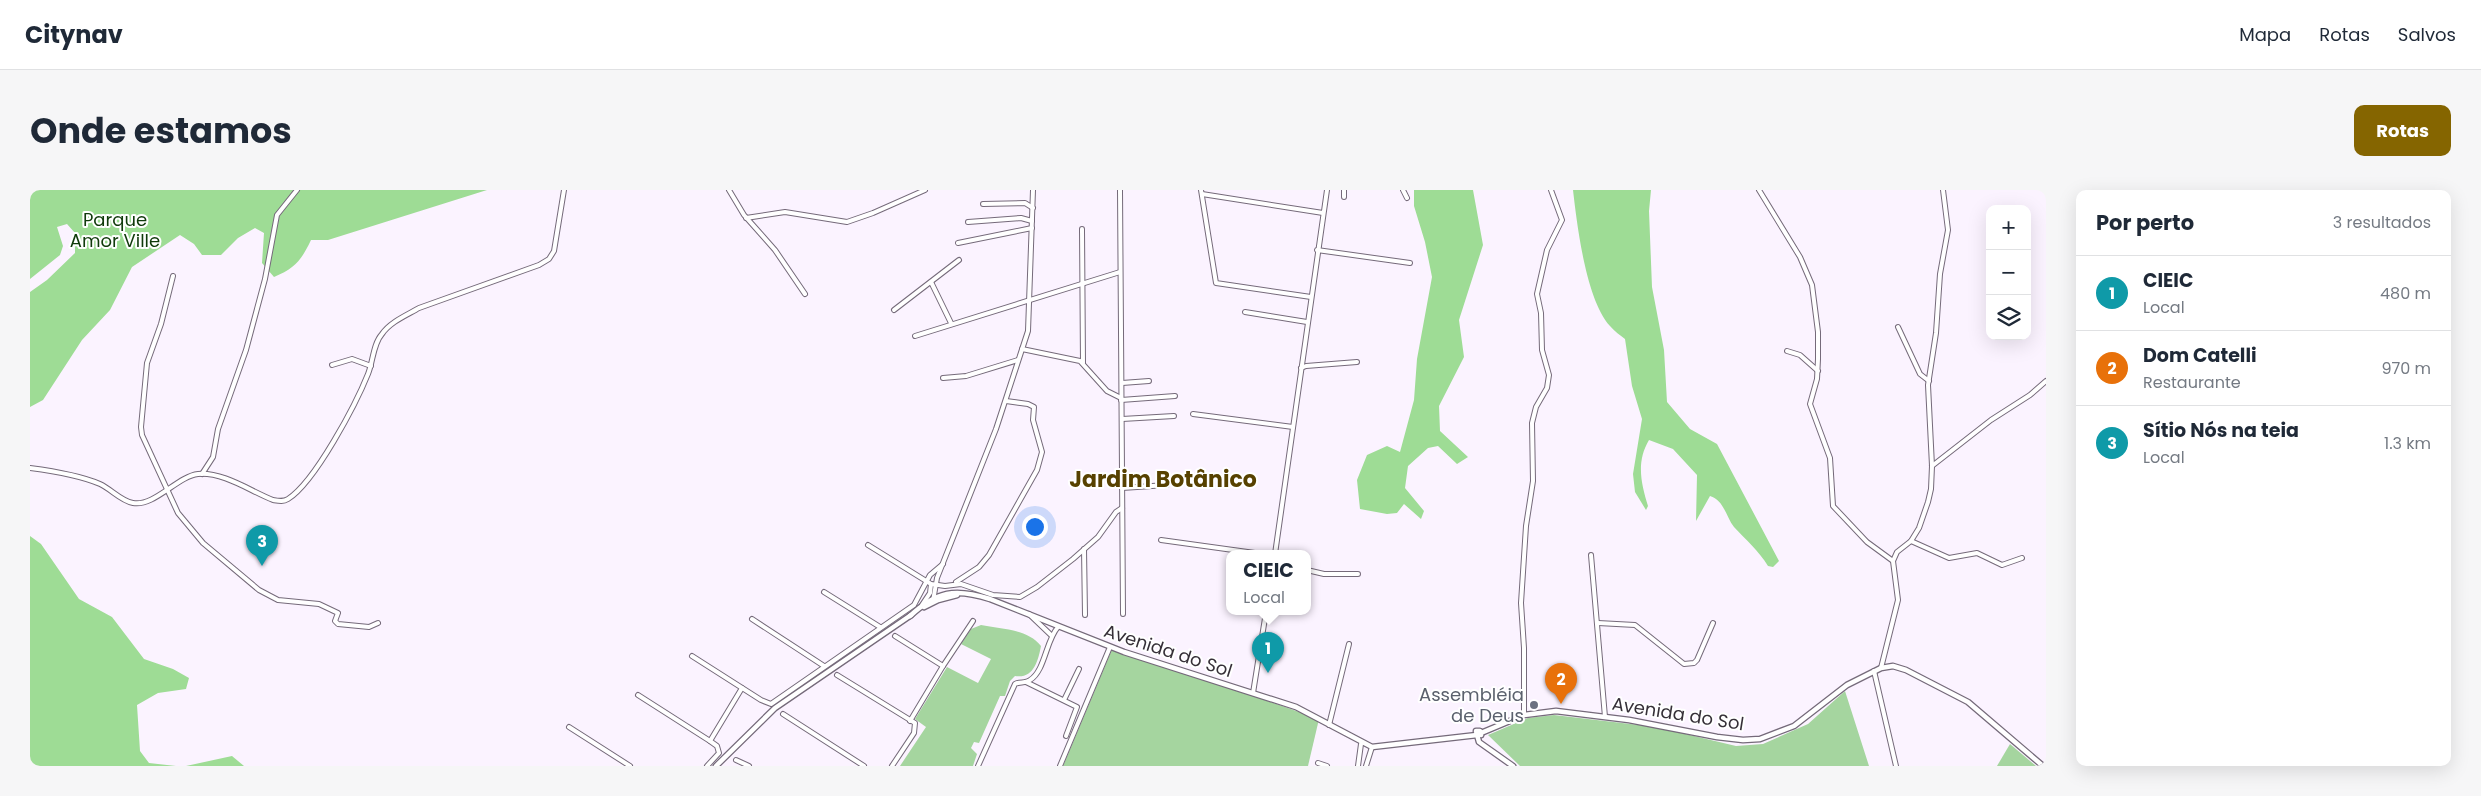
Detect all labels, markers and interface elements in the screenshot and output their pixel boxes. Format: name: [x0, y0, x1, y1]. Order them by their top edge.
text: Citynav: [25, 18, 123, 51]
text: Mapa: [2239, 22, 2291, 47]
text: Rotas: [2319, 22, 2370, 47]
text: Salvos: [2398, 22, 2456, 47]
button: Rotas: [2354, 105, 2451, 156]
text: Onde estamos: [30, 106, 292, 155]
map controls: [1986, 205, 2031, 340]
button: +: [1986, 205, 2031, 250]
park label: Parque Amor Ville: [70, 207, 160, 253]
text: Por perto: [2096, 208, 2194, 237]
text: 3 resultados: [2333, 211, 2431, 234]
button: −: [1986, 250, 2031, 295]
text: CIEIC: [2143, 267, 2193, 294]
text: 1: [2109, 282, 2115, 305]
text: 480 m: [2380, 282, 2431, 305]
button: layers: [1986, 295, 2031, 340]
text: Local: [2143, 296, 2185, 319]
text: Dom Catelli: [2143, 342, 2257, 369]
text: 2: [2107, 357, 2117, 380]
text: 970 m: [2381, 357, 2431, 380]
text: Restaurante: [2143, 371, 2241, 394]
text: Sítio Nós na teia: [2143, 417, 2299, 444]
text: 3: [2107, 432, 2117, 455]
text: 1.3 km: [2384, 432, 2431, 455]
text: Local: [2143, 446, 2185, 469]
district label: Jardim Botânico: [1069, 464, 1257, 495]
your location: [1022, 514, 1048, 540]
pin: 3: [246, 525, 278, 566]
popup: [1226, 550, 1311, 615]
text: CIEIC: [1243, 557, 1294, 584]
text: Local: [1243, 586, 1285, 609]
street label: Avenida do Sol: [1101, 618, 1236, 683]
pin: 1: [1252, 632, 1284, 673]
pin: 2: [1545, 663, 1577, 704]
place label: Assembléia de Deus: [1419, 682, 1524, 728]
street label: Avenida do Sol: [1610, 691, 1746, 736]
marker: Assembléia de Deus: [1528, 699, 1540, 711]

